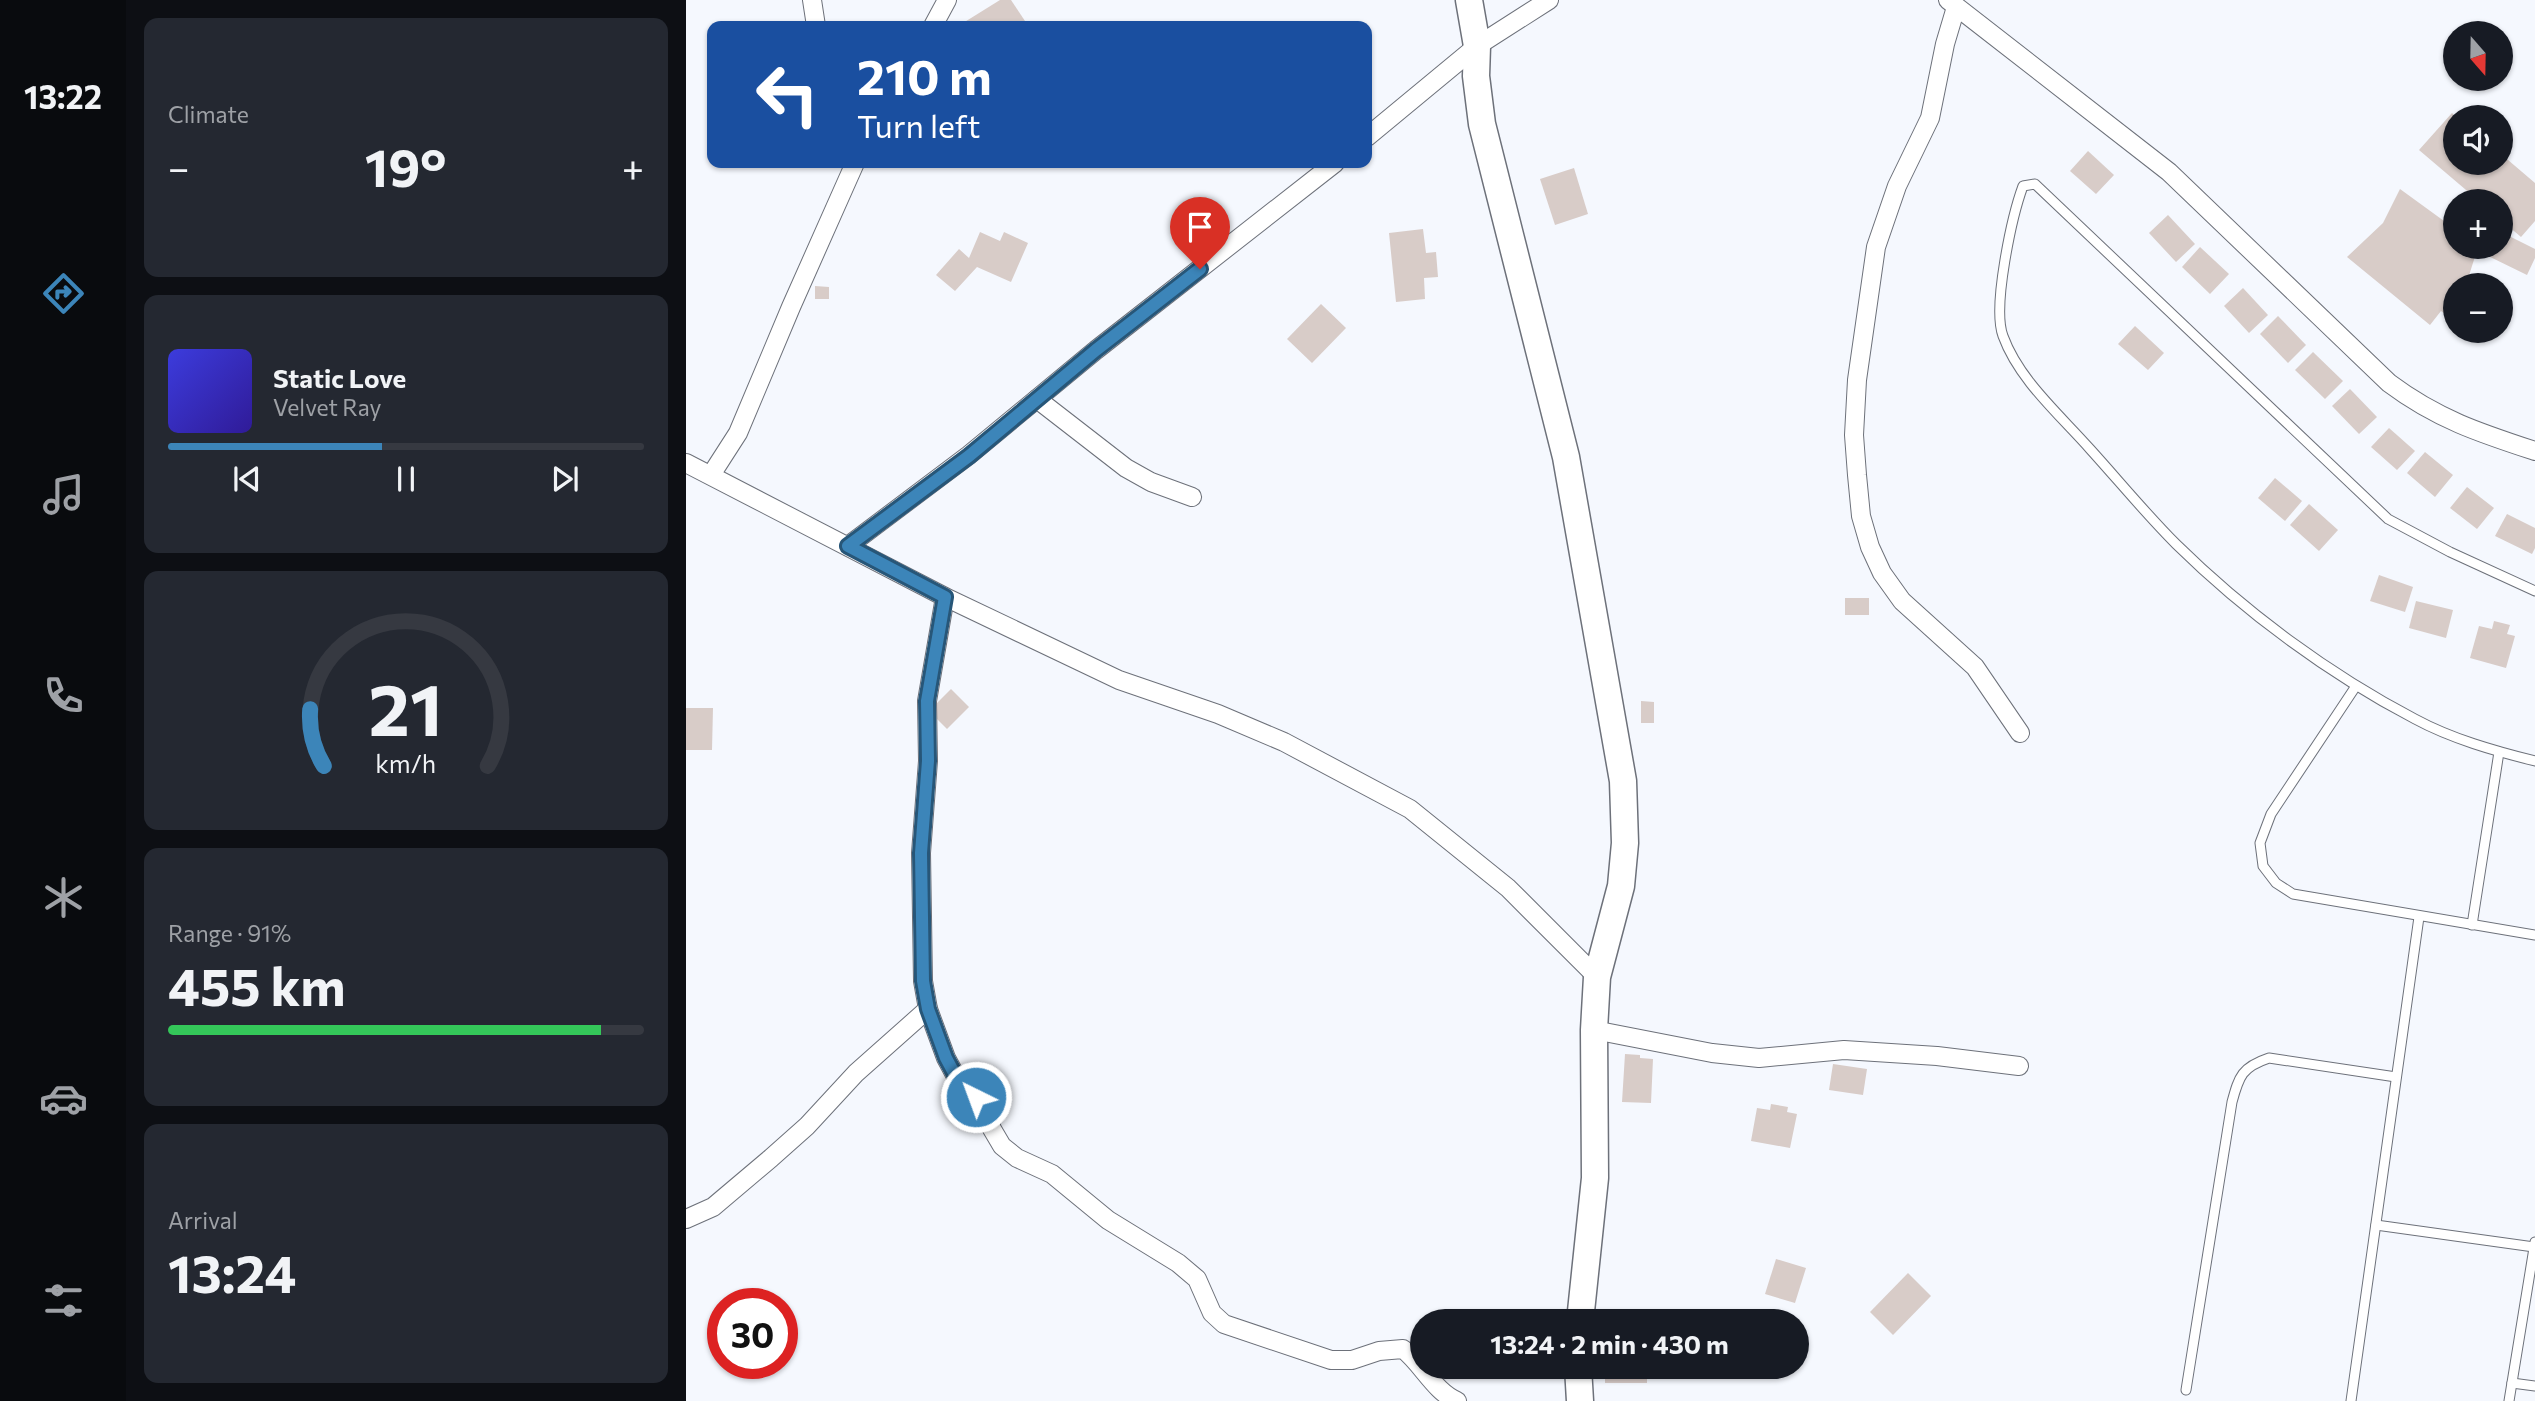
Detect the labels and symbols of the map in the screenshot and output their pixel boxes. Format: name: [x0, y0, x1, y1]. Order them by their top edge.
north arrow: [2443, 21, 2513, 91]
pin: [1170, 197, 1230, 269]
position arrow: [939, 1060, 1013, 1134]
speed limit sign: 30: [707, 1288, 798, 1379]

